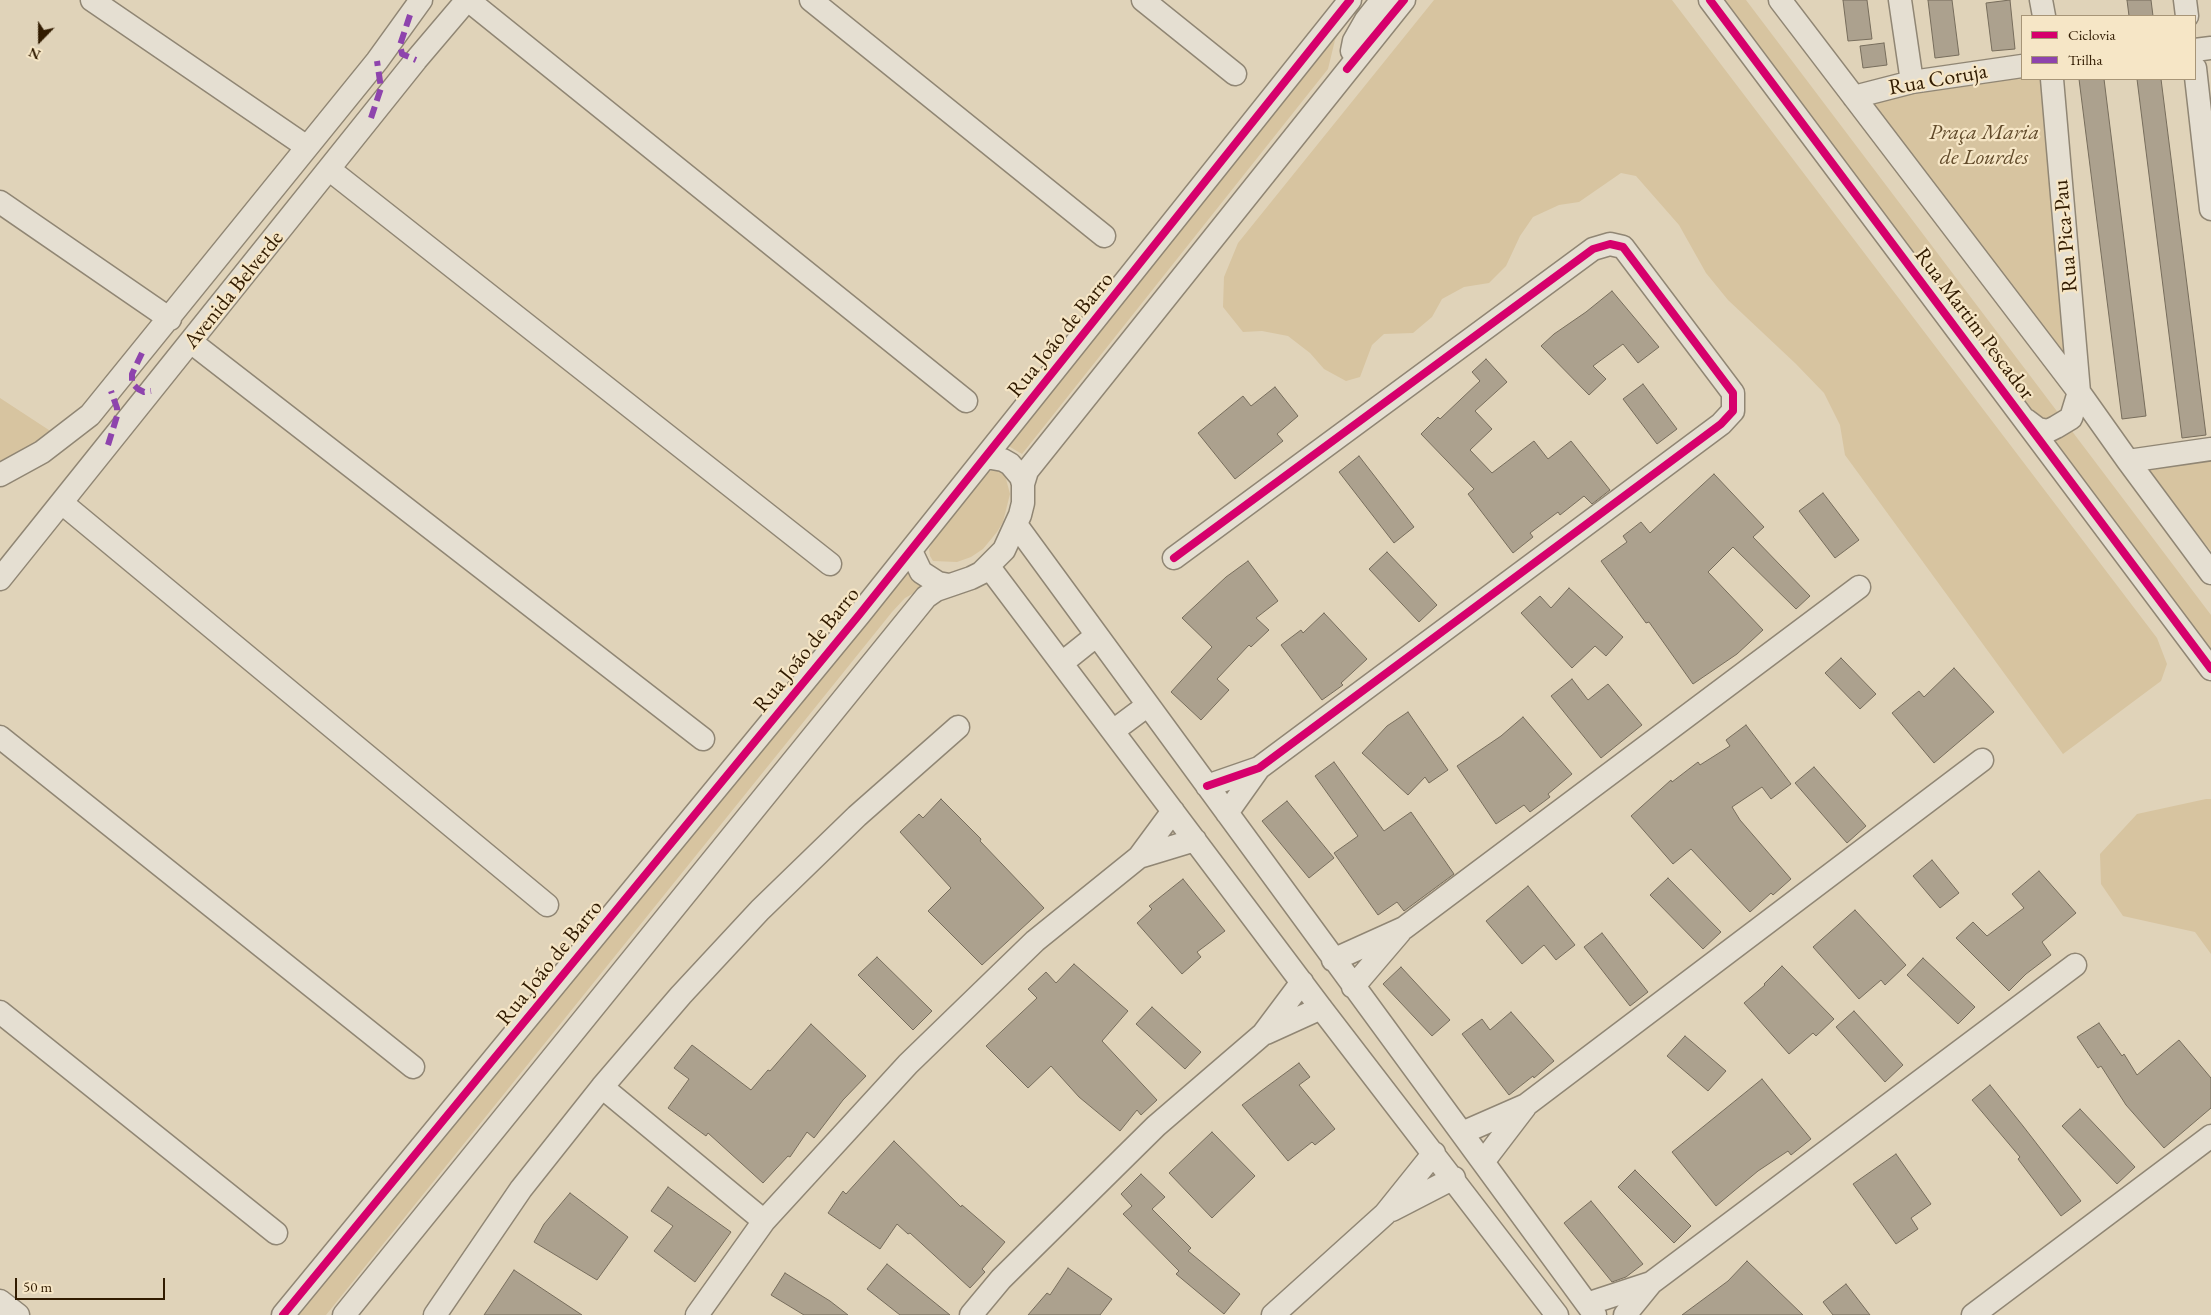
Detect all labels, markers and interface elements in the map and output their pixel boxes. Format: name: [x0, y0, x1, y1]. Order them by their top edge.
north arrow: [15, 15, 65, 65]
legend: [2021, 15, 2196, 80]
text: Ciclovia: [2068, 25, 2115, 44]
text: N: [26, 43, 43, 64]
text: Trilha: [2068, 50, 2103, 69]
street label: Rua Coruja: [1887, 58, 1989, 102]
park label: Praça Maria de Lourdes: [1929, 120, 2039, 172]
street label: Rua Pica-Pau: [2048, 179, 2084, 293]
street label: Avenida Belverde: [178, 226, 290, 354]
street label: Rua Martim Pescador: [1908, 243, 2040, 405]
street label: Rua João de Barro: [1002, 267, 1120, 403]
street label: Rua João de Barro: [748, 582, 866, 718]
street label: Rua João de Barro: [491, 895, 609, 1031]
scale bar: [18, 1268, 168, 1300]
text: 50 m: [23, 1277, 52, 1296]

